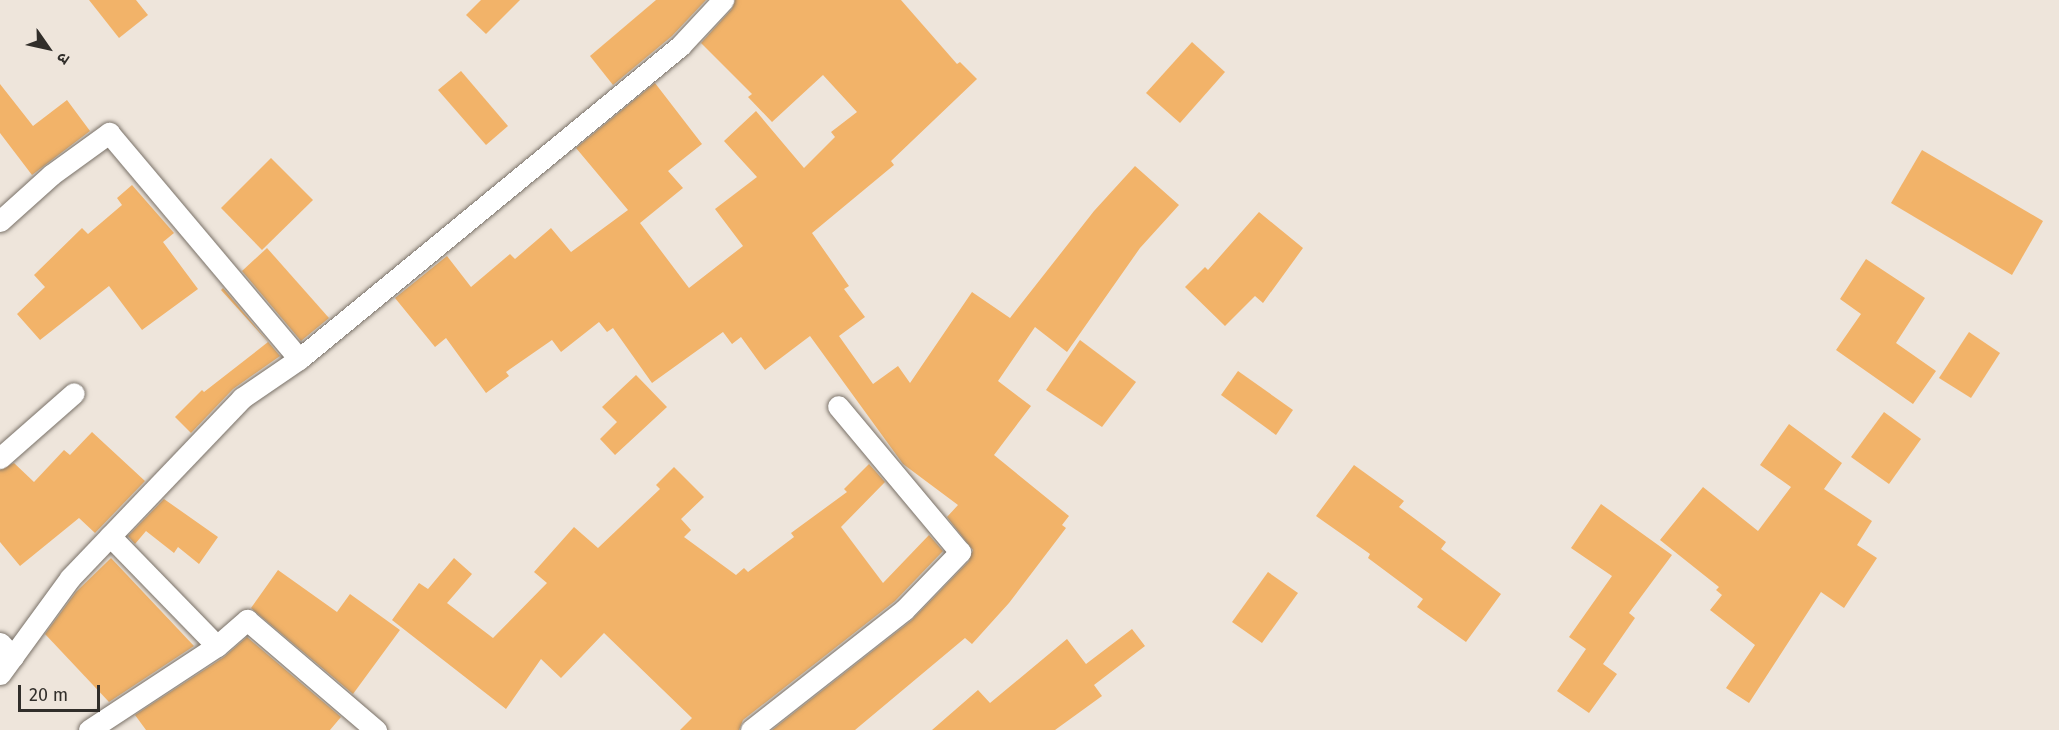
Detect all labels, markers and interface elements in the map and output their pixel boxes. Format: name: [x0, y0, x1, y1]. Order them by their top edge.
north arrow: [18, 18, 78, 78]
text: उ: [53, 49, 74, 68]
scale bar: [21, 673, 104, 711]
text: 20 m: [29, 684, 68, 706]

